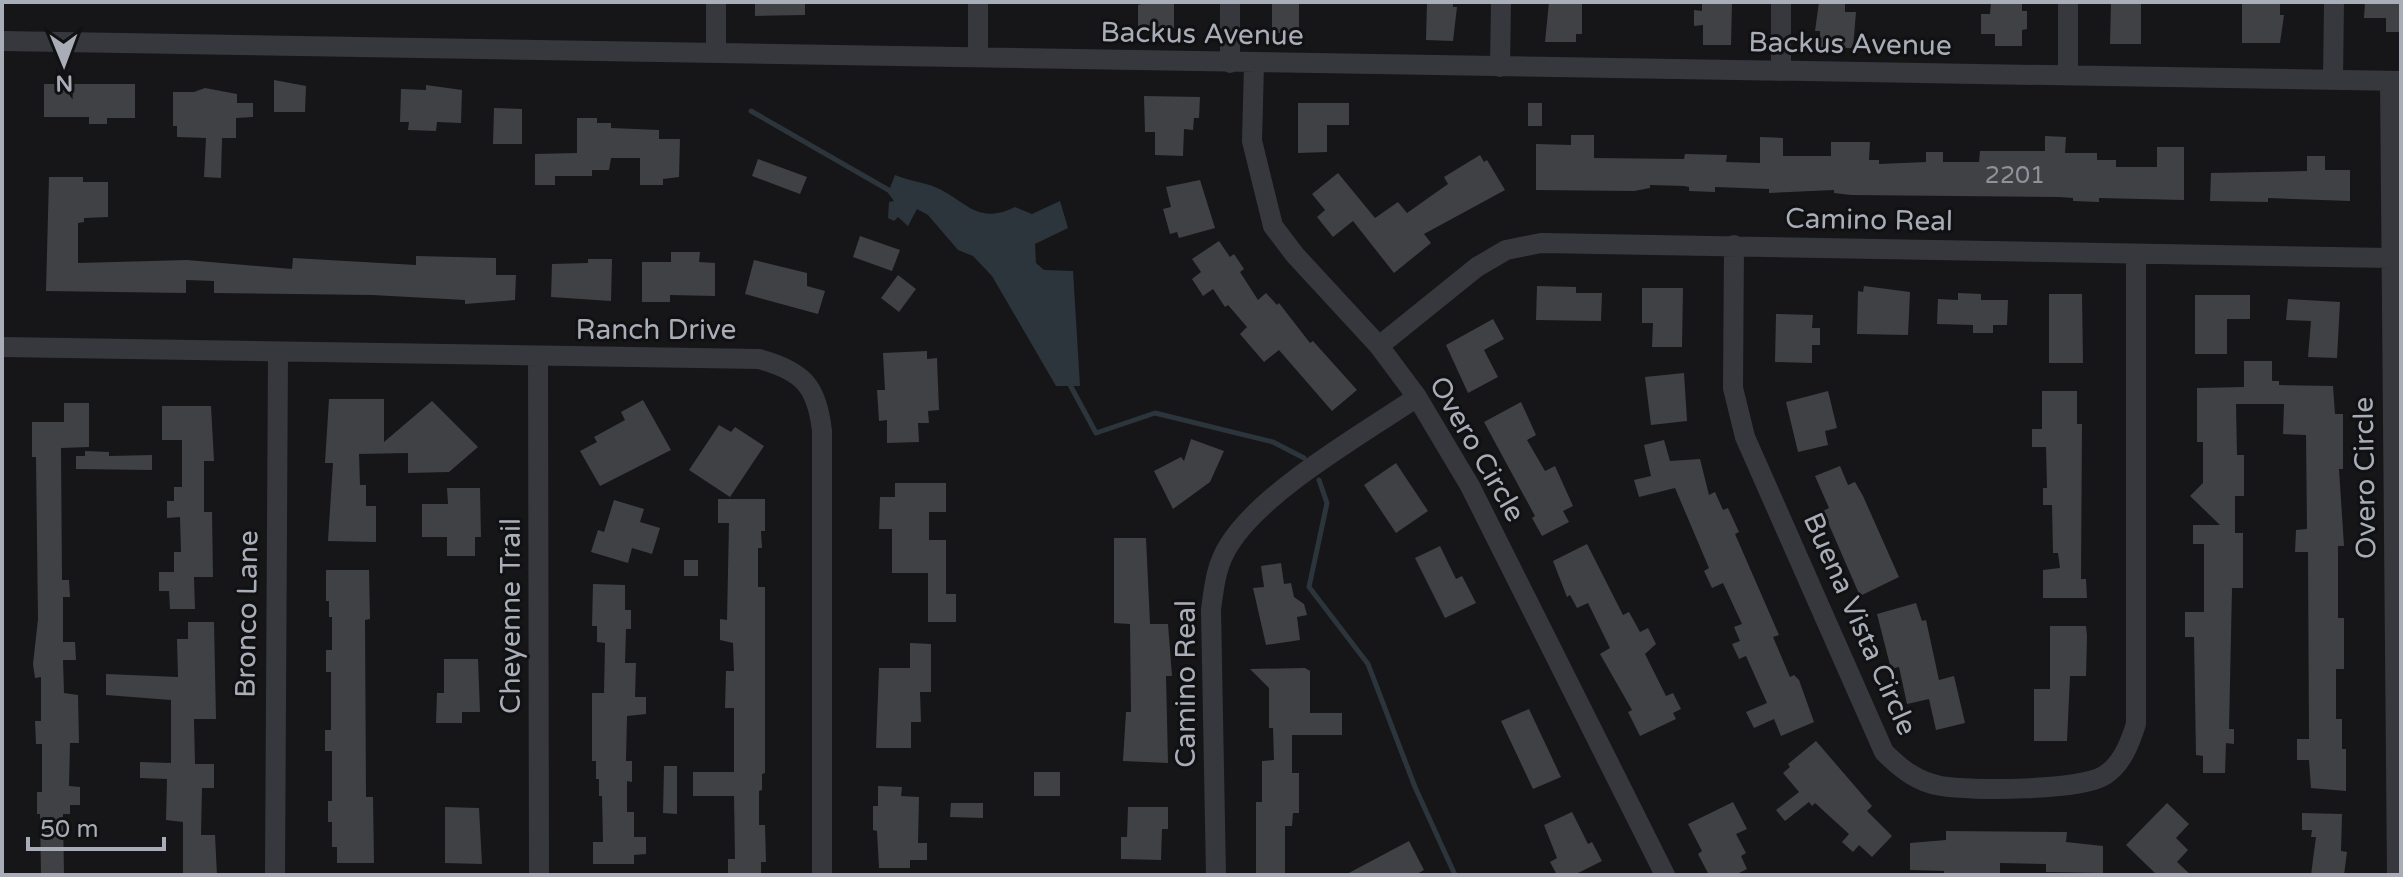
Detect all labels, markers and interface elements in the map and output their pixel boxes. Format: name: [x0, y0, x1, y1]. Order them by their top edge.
street label: Backus Avenue: [1100, 15, 1304, 53]
north arrow: [24, 24, 104, 104]
street label: Backus Avenue: [1748, 25, 1952, 63]
text: N: [55, 70, 73, 96]
house number: 2201: [1985, 161, 2045, 190]
street label: Camino Real: [1785, 202, 1953, 238]
street label: Ranch Drive: [576, 313, 736, 347]
street label: Overo Circle: [1422, 370, 1532, 528]
street label: Overo Circle: [2347, 397, 2383, 559]
street label: Buena Vista Circle: [1796, 508, 1924, 740]
street label: Cheyenne Trail: [494, 518, 528, 714]
street label: Bronco Lane: [229, 530, 265, 698]
street label: Camino Real: [1169, 600, 1203, 768]
scale bar: [28, 801, 164, 851]
text: 50 m: [40, 815, 98, 844]

